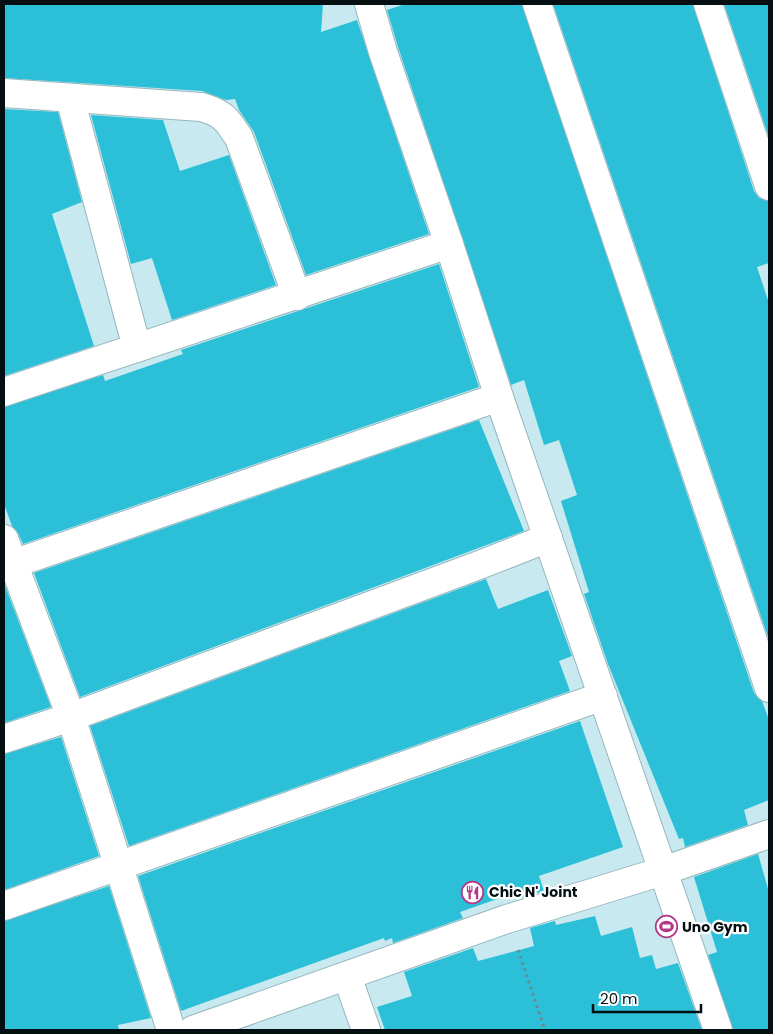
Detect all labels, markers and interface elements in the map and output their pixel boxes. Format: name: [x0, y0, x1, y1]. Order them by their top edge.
restaurant icon: Chic N' Joint: [461, 880, 485, 904]
place label: Chic N' Joint: [489, 882, 578, 902]
sports icon: Uno Gym: [654, 915, 678, 939]
place label: Uno Gym: [682, 917, 748, 937]
scale bar: [593, 982, 700, 1014]
text: 20 m: [600, 988, 638, 1009]

